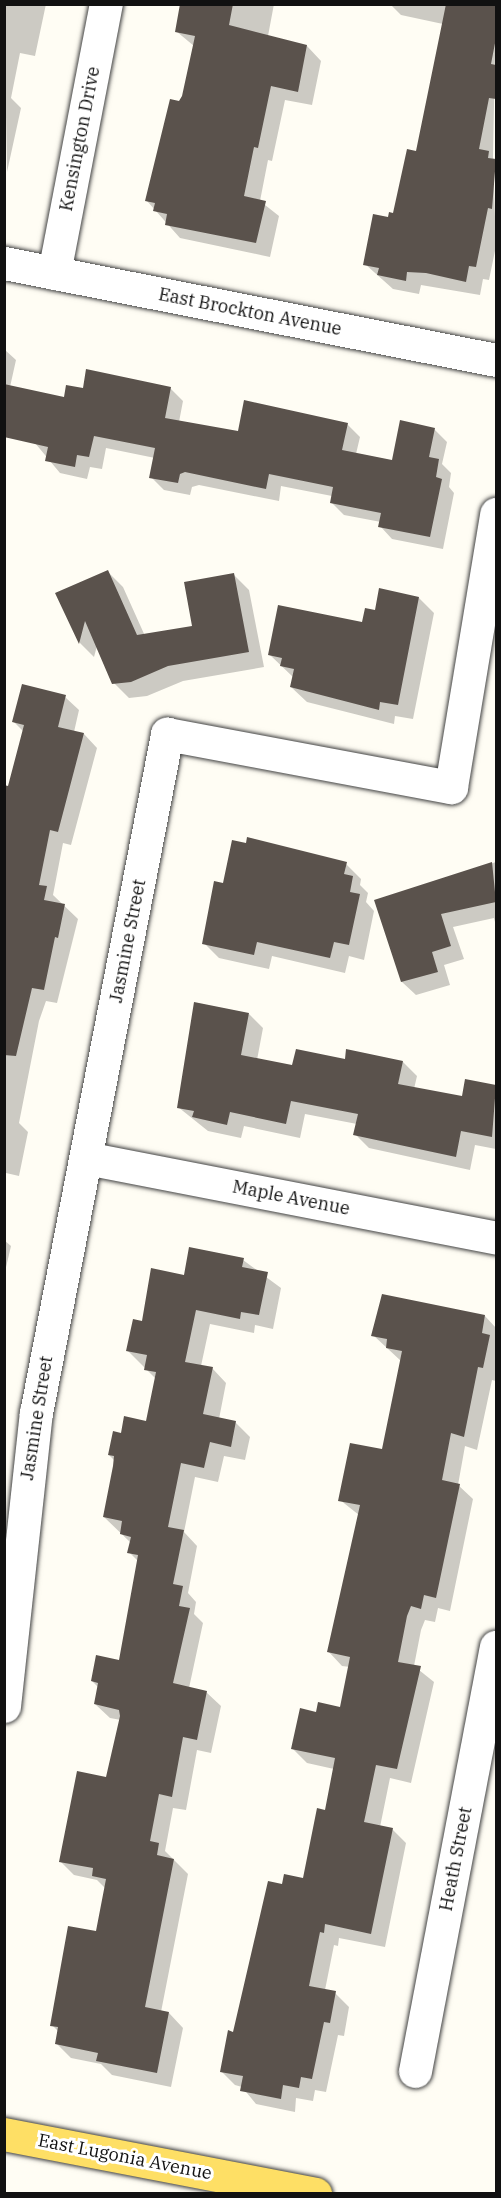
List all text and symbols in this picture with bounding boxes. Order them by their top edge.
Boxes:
street label: Kensington Drive [55,65,105,213]
street label: East Brockton Avenue [157,284,343,340]
street label: Jasmine Street [105,877,151,1005]
street label: Maple Avenue [231,1176,351,1220]
street label: Jasmine Street [17,1354,57,1482]
street label: Heath Street [435,1805,477,1913]
street label: East Lugonia Avenue [36,2130,214,2184]

